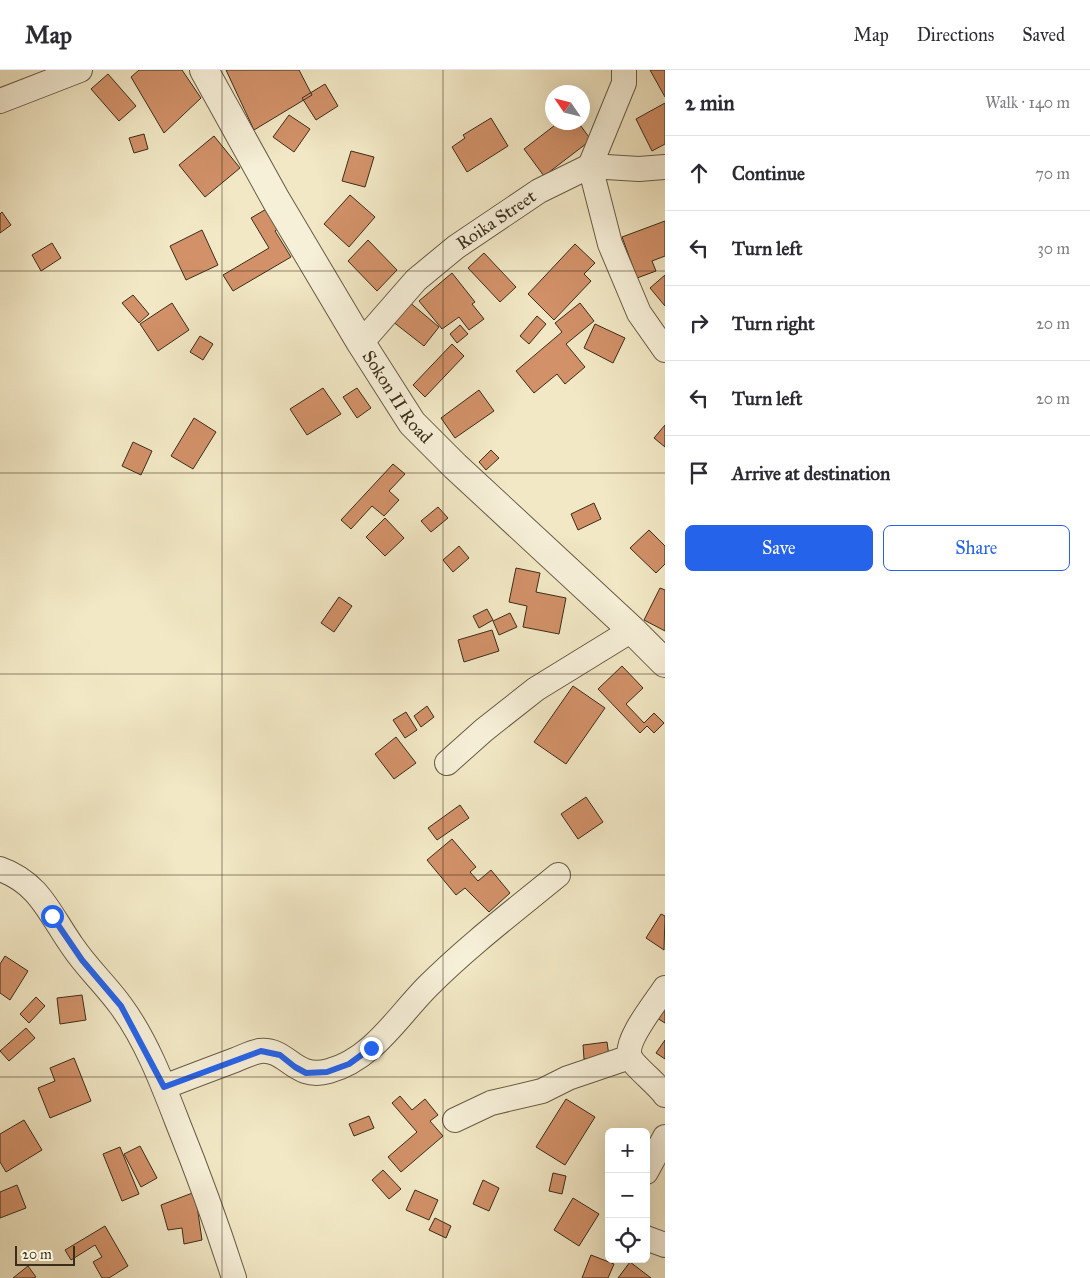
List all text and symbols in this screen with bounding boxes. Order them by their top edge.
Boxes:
text: Map [25,20,72,50]
text: Map [853,24,889,46]
text: Directions [917,24,994,46]
text: Saved [1022,24,1065,46]
north arrow [545,85,590,130]
text: 2 min [685,90,735,116]
text: Walk · 140 m [985,93,1070,112]
icon: ahead [685,159,713,187]
text: Continue [732,162,805,185]
text: 70 m [1035,164,1070,183]
street label: Roika Street [452,185,541,255]
icon: left [685,234,713,262]
text: Turn left [732,237,802,260]
text: 30 m [1037,239,1070,258]
icon: right [685,309,713,337]
text: Turn right [732,312,815,335]
text: 20 m [1036,314,1070,333]
street label: Sokon II Road [358,346,437,448]
icon: left [685,384,713,412]
text: Turn left [732,387,802,410]
text: 20 m [1036,389,1070,408]
icon: arrive [685,459,713,487]
text: Arrive at destination [732,462,890,485]
button: Save [685,525,873,571]
button: Share [883,525,1070,571]
route start [41,905,64,928]
route end [360,1037,383,1060]
map controls [605,1128,650,1263]
button: + [605,1128,650,1173]
button: − [605,1173,650,1218]
button: locate [605,1218,650,1263]
scale bar [15,1243,75,1266]
text: 20 m [22,1246,52,1263]

